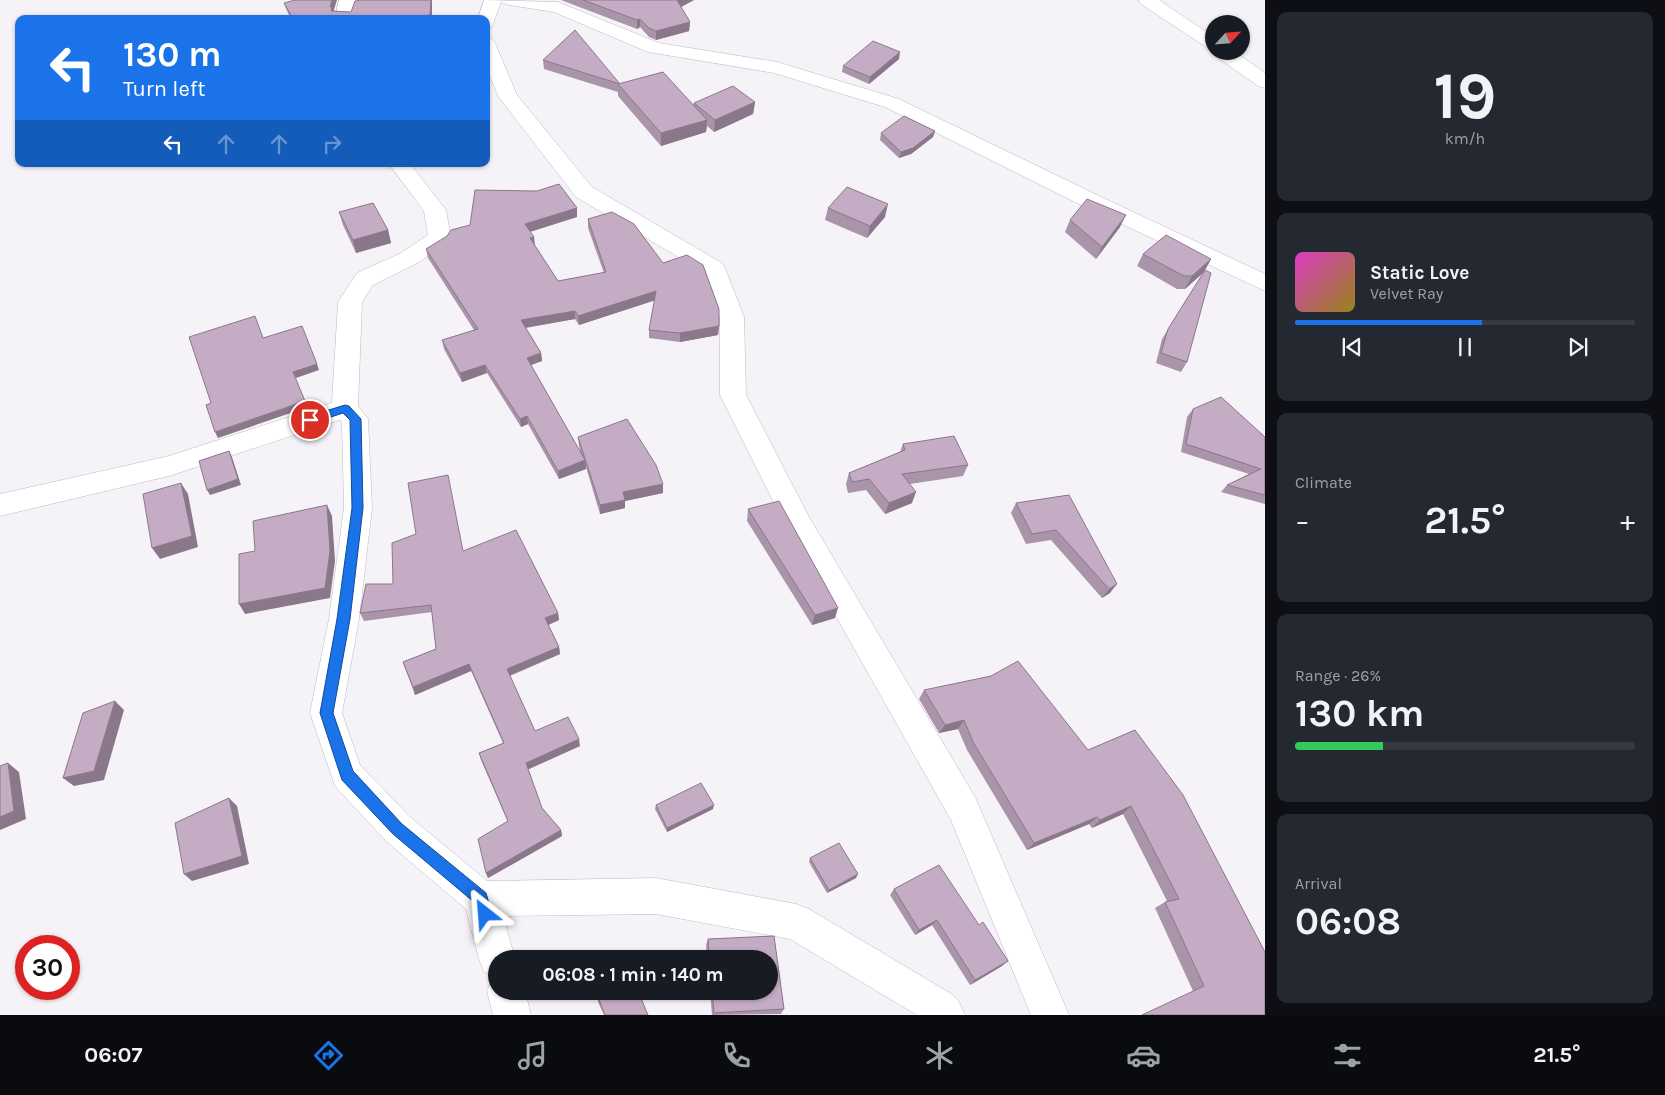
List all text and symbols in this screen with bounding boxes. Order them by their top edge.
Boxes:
north arrow [1205,15,1250,60]
map controls [1205,15,1250,60]
text: 130 m [123,34,221,75]
icon: left [40,35,105,100]
text: 19 [1434,58,1496,134]
text: Turn left [123,76,206,102]
text: km/h [1445,129,1485,148]
icon: left [159,130,187,158]
icon: ahead [212,130,240,158]
icon: ahead [265,130,293,158]
icon: right [318,130,346,158]
text: Static Love [1370,262,1469,284]
text: Velvet Ray [1370,284,1443,303]
icon: previous [1338,333,1366,361]
icon: pause [1451,333,1479,361]
icon: next [1564,333,1592,361]
pin [289,399,331,441]
icon: arrive [296,406,324,434]
text: Climate [1295,473,1352,492]
text: 21.5° [1424,498,1506,543]
text: − [1295,504,1310,537]
text: + [1620,504,1635,537]
text: Range · 26% [1295,666,1381,685]
text: 130 km [1295,691,1424,736]
text: Arrival [1295,874,1342,893]
position arrow [458,887,510,939]
text: 06:08 [1295,899,1401,944]
speed limit sign: 30 [15,935,80,1000]
text: 06:08 · 1 min · 140 m [543,964,724,986]
icon: directions [311,1038,346,1073]
icon: music [515,1038,550,1073]
icon: phone [719,1038,754,1073]
icon: climate [922,1038,957,1073]
icon: car [1126,1038,1161,1073]
icon: filters [1330,1038,1365,1073]
text: 06:07 [84,1042,142,1068]
text: 21.5° [1533,1042,1581,1068]

